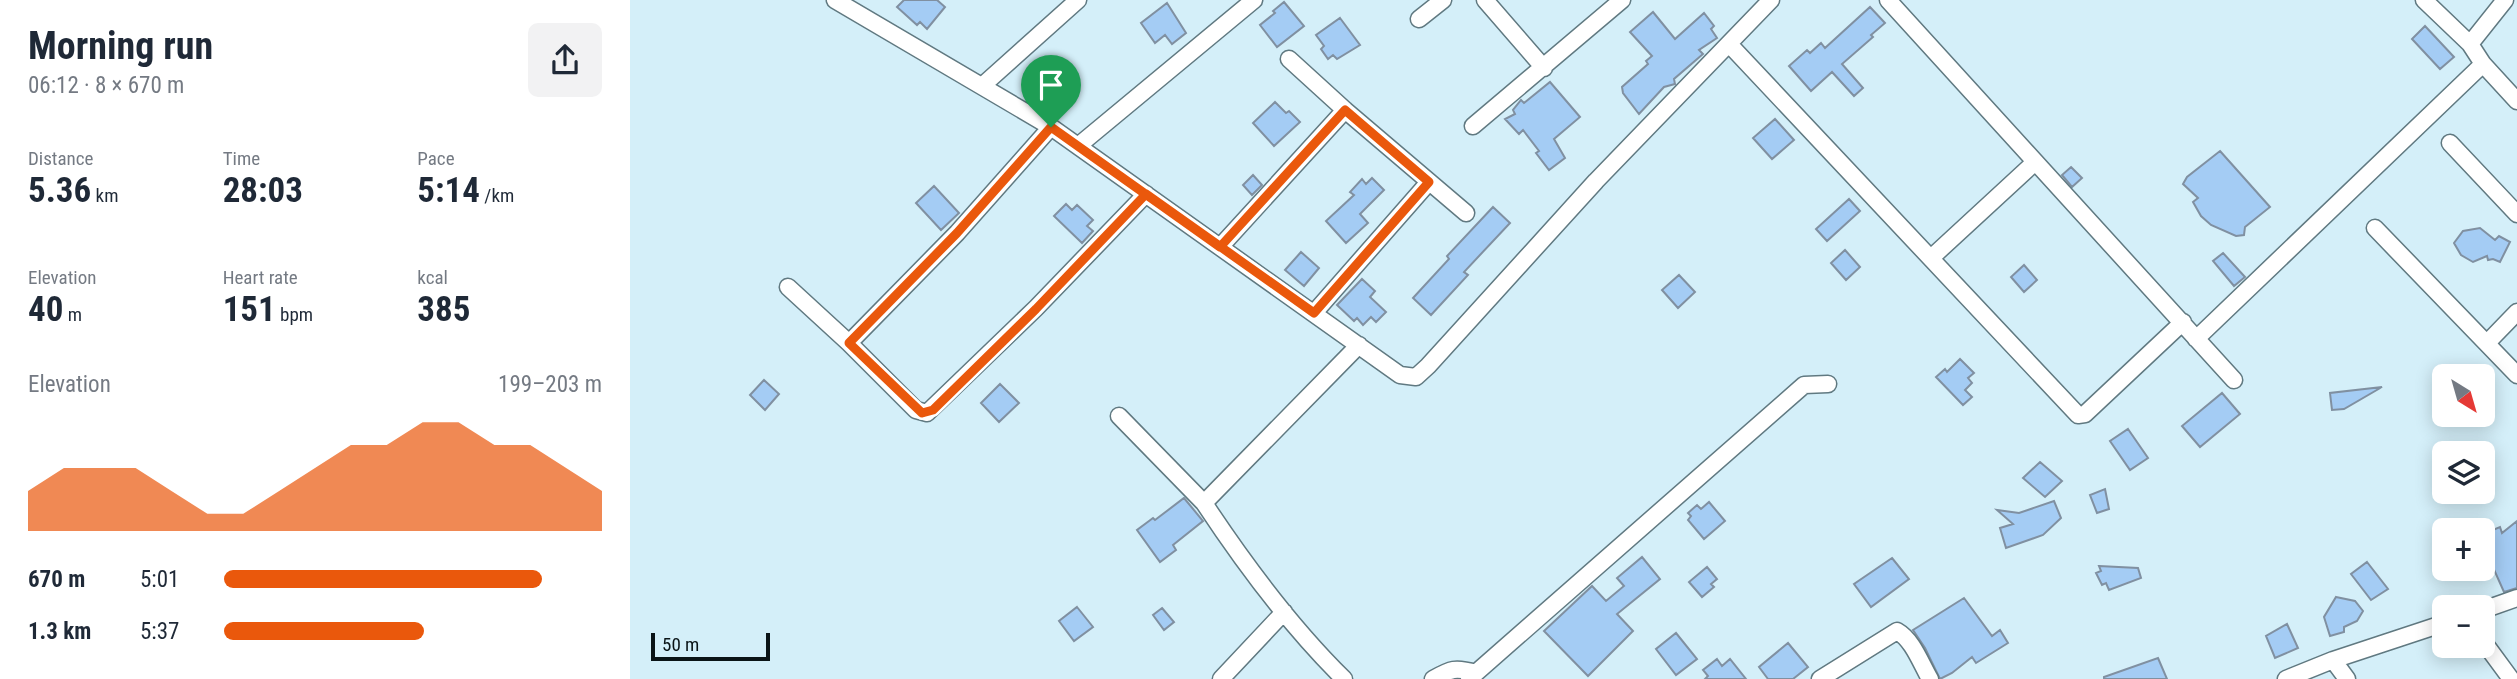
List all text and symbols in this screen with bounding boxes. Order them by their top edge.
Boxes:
button: share [528,23,602,97]
text: Morning run [28,24,213,68]
pin [1021,55,1081,127]
icon: arrive [1032,66,1070,104]
text: 06:12 · 8 × 670 m [28,72,184,99]
text: Distance [28,147,93,170]
text: Time [223,147,260,170]
text: Pace [417,147,455,170]
text: 5.36 [28,170,91,211]
text: 28:03 [223,170,303,211]
text: 5:14 [417,170,480,211]
text: km [91,184,118,207]
text: /km [480,184,514,207]
text: Elevation [28,266,96,289]
text: Heart rate [223,266,298,289]
text: kcal [417,266,448,289]
text: 40 [28,289,63,330]
text: 151 [223,289,276,330]
text: 385 [417,289,470,330]
text: m [63,303,82,326]
text: bpm [276,303,313,326]
north arrow [2432,364,2496,427]
map controls [2432,364,2495,658]
text: Elevation [28,371,111,398]
text: 199–203 m [498,371,602,398]
button: layers [2432,441,2495,504]
button: + [2432,518,2495,581]
text: 670 m [28,566,85,593]
text: 5:01 [140,566,179,593]
button: − [2432,595,2495,658]
text: 1.3 km [28,618,91,645]
text: 5:37 [140,618,179,645]
scale bar [651,630,770,662]
text: 50 m [662,633,699,656]

